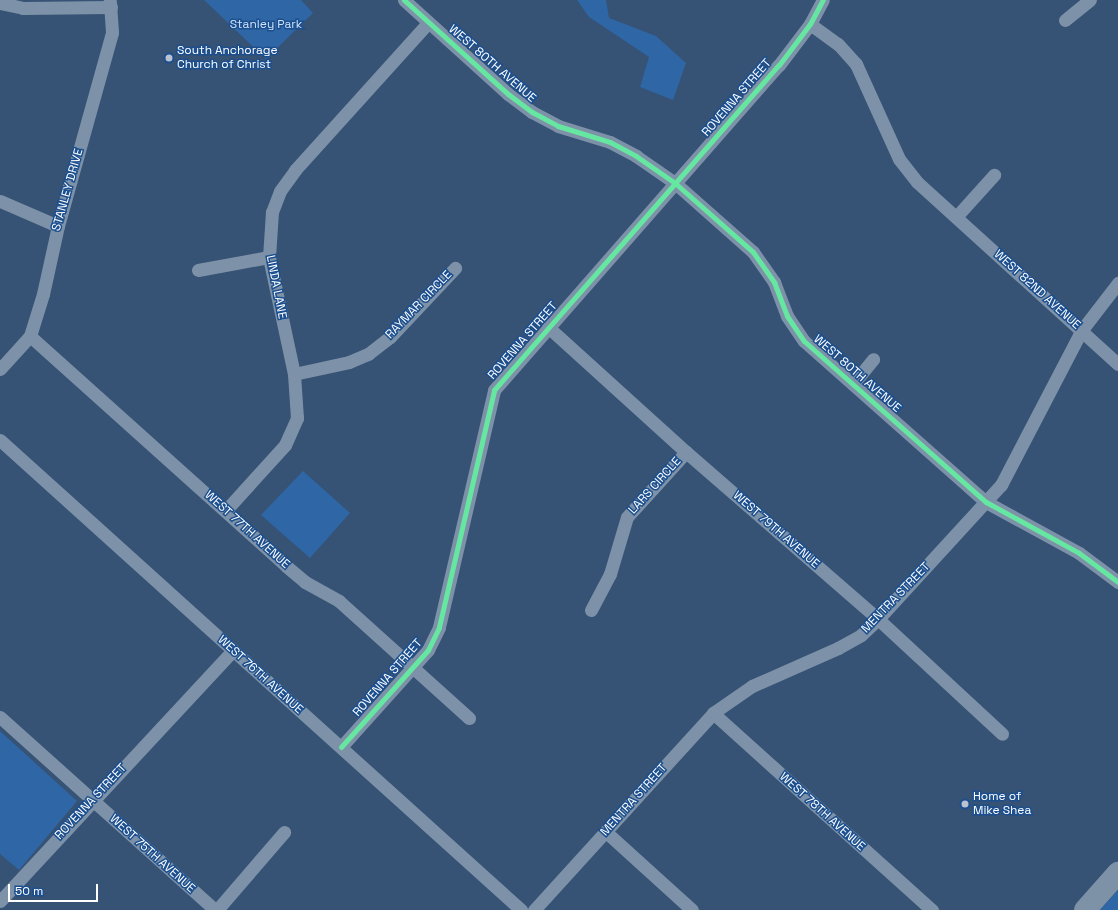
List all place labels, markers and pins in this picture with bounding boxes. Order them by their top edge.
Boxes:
place label: South Anchorage Church of Christ [177,44,278,72]
marker: South Anchorage Church of Christ [164,53,174,63]
place label: Home of Mike Shea [973,790,1031,818]
marker: Home of Mike Shea [960,799,970,809]

